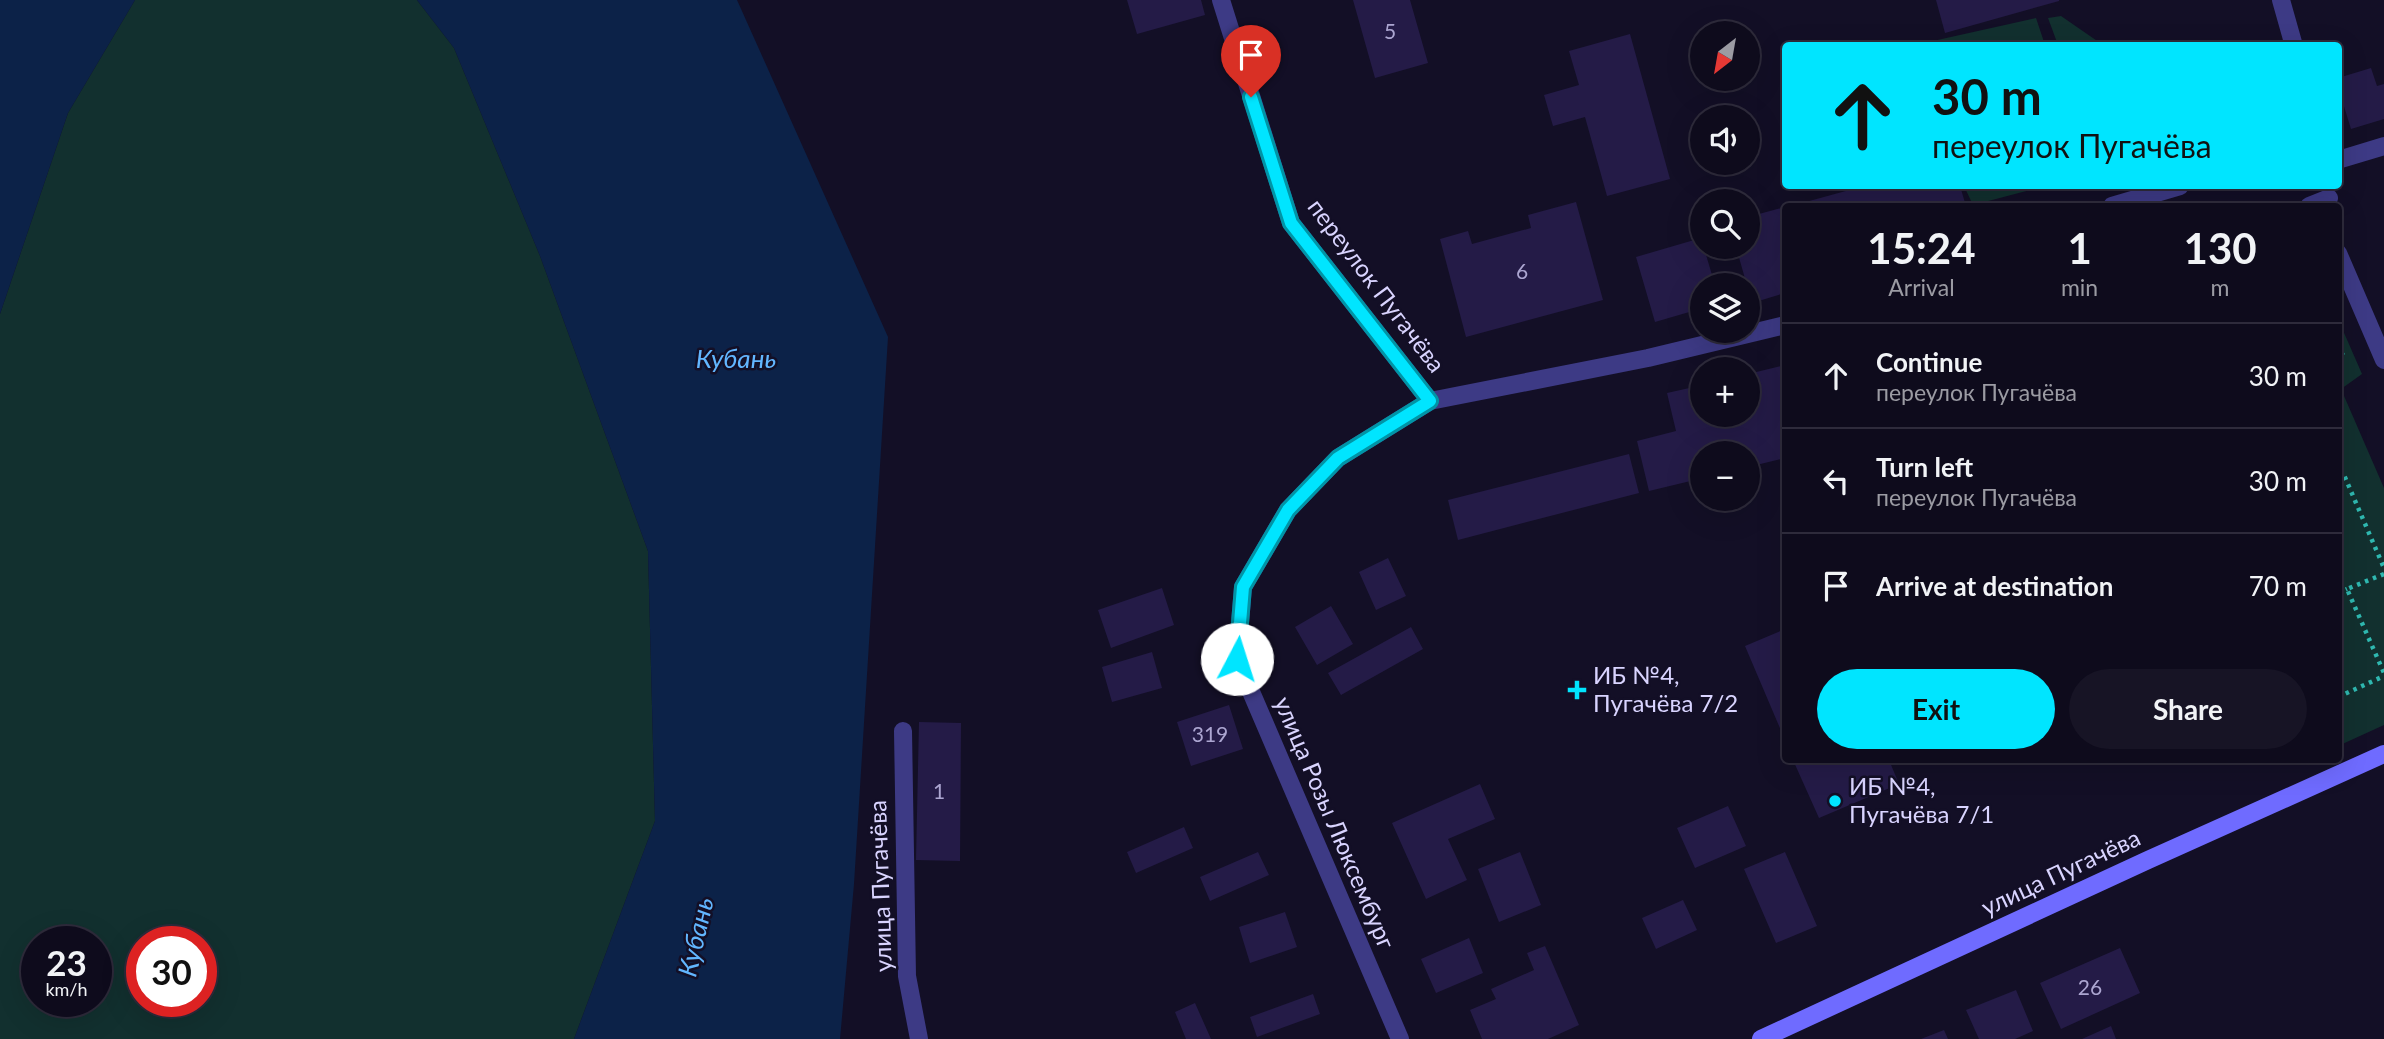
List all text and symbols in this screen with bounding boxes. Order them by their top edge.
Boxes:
house number: 5 [1384,18,1396,43]
north arrow [1690,21,1760,91]
map controls [1690,21,1760,511]
pin [1221,25,1281,97]
icon: arrive [1232,36,1270,74]
text: 30 m [1932,67,2042,125]
icon: ahead [1817,70,1908,161]
button: sound [1690,105,1760,175]
text: переулок Пугачёва [1932,126,2212,165]
button: search [1690,189,1760,259]
street label: переулок Пугачёва [1302,193,1452,378]
text: 15:24 [1867,223,1976,273]
text: 1 [2067,223,2092,273]
text: 130 [2184,223,2257,273]
house number: 6 [1516,258,1528,283]
button: layers [1690,273,1760,343]
text: Arrival [1888,273,1955,301]
text: min [2061,273,2098,301]
text: m [2211,273,2230,301]
water label: Кубань [696,342,776,374]
text: Continue [1876,346,1982,378]
button: + [1690,357,1760,427]
icon: ahead [1817,357,1855,395]
text: 30 m [2249,360,2307,392]
text: переулок Пугачёва [1876,378,2077,406]
button: − [1690,441,1760,511]
text: Turn left [1876,451,1973,483]
icon: left [1817,462,1855,500]
text: 30 m [2249,465,2307,497]
text: переулок Пугачёва [1876,483,2077,511]
icon: arrive [1817,567,1855,605]
text: Arrive at destination [1876,570,2113,602]
text: 70 m [2249,570,2307,602]
position arrow [1200,622,1274,696]
place label: ИБ №4, Пугачёва 7/2 [1593,660,1738,717]
button: Exit [1817,669,2055,749]
button: Share [2069,669,2307,749]
marker: ИБ №4, Пугачёва 7/2 [1567,680,1587,700]
street label: улица Розы Люксембург [1269,692,1402,953]
house number: 319 [1192,721,1228,746]
place label: ИБ №4, Пугачёва 7/1 [1849,771,1994,828]
house number: 1 [933,778,945,803]
marker: ИБ №4, Пугачёва 7/1 [1827,793,1843,809]
street label: улица Пугачёва [862,800,897,973]
street label: улица Пугачёва [1976,822,2144,921]
water label: Кубань [670,894,720,980]
speed limit sign: 30 [126,926,217,1017]
text: 23 [46,941,87,983]
house number: 26 [2078,974,2102,999]
text: km/h [45,978,88,1000]

